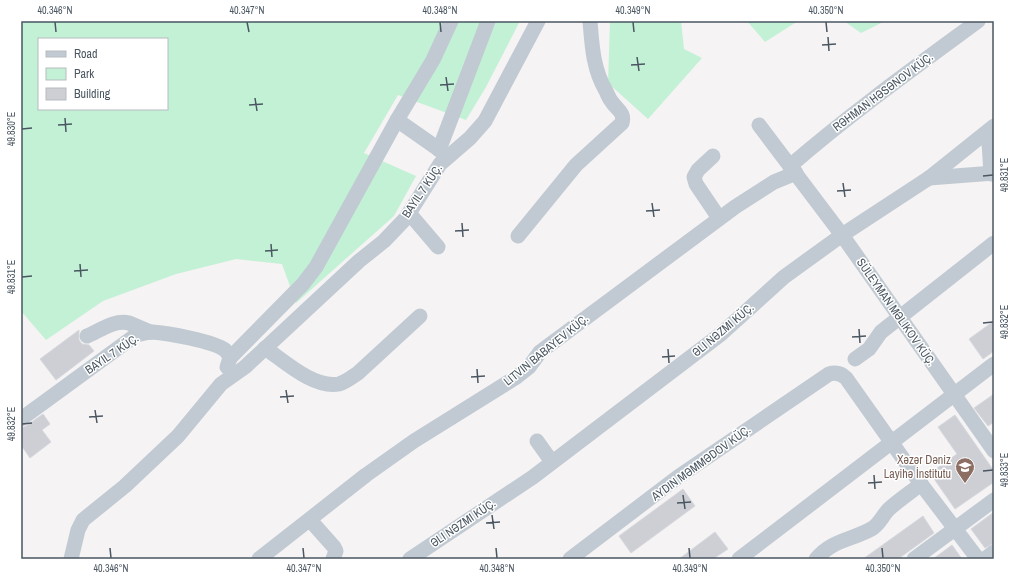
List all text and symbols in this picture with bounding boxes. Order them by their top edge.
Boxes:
text: 40.346°N [38,4,73,17]
text: 40.347°N [230,4,265,17]
text: 40.348°N [423,4,458,17]
text: 40.349°N [616,4,651,17]
text: 40.350°N [809,4,844,17]
legend [38,38,168,110]
text: Road [74,46,98,62]
street label: RƏHMAN HƏSƏNOV KÜÇ. [829,48,936,135]
text: Park [74,66,94,82]
text: Building [74,86,111,102]
text: 49.830°E [5,112,18,146]
text: 49.831°E [998,158,1011,192]
street label: BAYIL 7 KÜÇ. [397,161,446,221]
street label: SÜLEYMAN MƏLIKOV KÜÇ. [853,255,940,369]
text: 49.831°E [5,260,18,294]
street label: ƏLI NƏZMI KÜÇ. [688,299,757,360]
text: 49.832°E [998,305,1011,339]
street label: LITVIN BABAYEV KÜÇ. [500,310,592,389]
street label: BAYIL 7 KÜÇ. [82,329,142,378]
text: 49.832°E [5,407,18,441]
street label: AYDIN MƏMMƏDOV KÜÇ. [647,421,754,505]
place label: Xəzər Dəniz Layihə İnstitutu [884,452,951,482]
text: 49.833°E [998,453,1011,487]
school or university icon: Xəzər Dəniz Layihə İnstitutu [954,456,976,484]
street label: ƏLI NƏZMI KÜÇ. [427,494,499,551]
text: 40.346°N [94,562,129,575]
text: 40.347°N [287,562,322,575]
text: 40.348°N [480,562,515,575]
text: 40.349°N [673,562,708,575]
text: 40.350°N [866,562,901,575]

